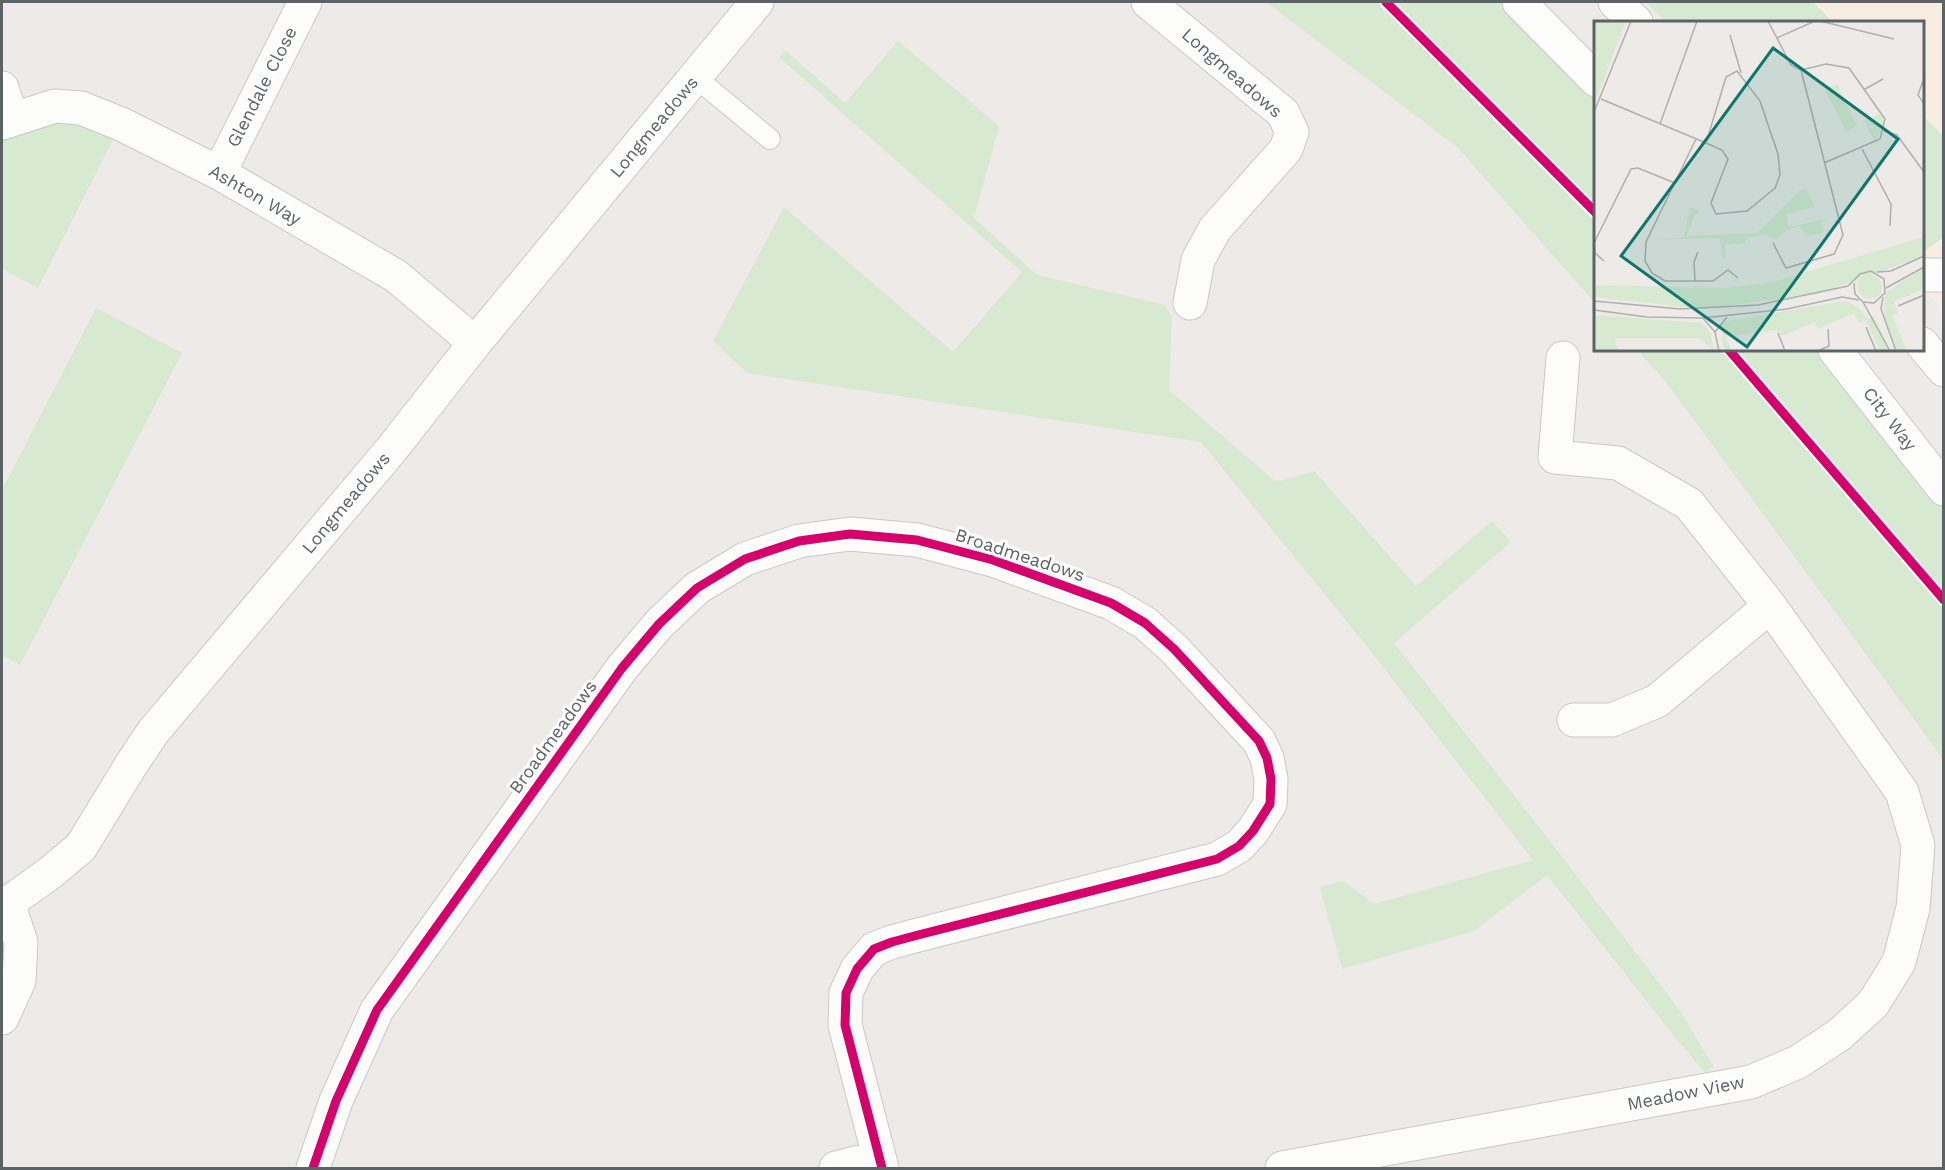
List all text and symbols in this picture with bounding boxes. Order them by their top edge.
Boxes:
inset map [1594,21,1924,351]
street label: Glendale Close [222,23,301,150]
street label: Longmeadows [1178,23,1287,122]
street label: Longmeadows [605,72,702,182]
street label: Ashton Way [205,160,306,230]
street label: City Way [1859,383,1922,455]
street label: Longmeadows [297,448,394,558]
street label: Broadmeadows [953,524,1088,585]
street label: Broadmeadows [504,676,601,797]
street label: Meadow View [1625,1071,1747,1114]

